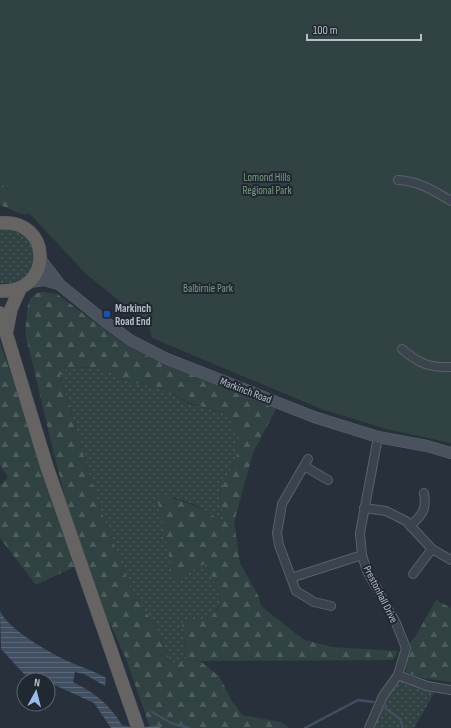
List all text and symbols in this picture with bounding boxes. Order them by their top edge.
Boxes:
scale bar [307,16,421,42]
text: 100 m [313,23,338,38]
park label: Lomond Hills Regional Park [242,171,292,197]
park label: Balbirnie Park [183,282,234,295]
place label: Markinch Road End [115,302,151,328]
marker: Markinch Road End [102,309,112,319]
street label: Markinch Road [218,375,274,406]
street label: Prestonhall Drive [361,563,401,625]
north arrow [16,672,56,712]
text: N [33,676,41,689]

